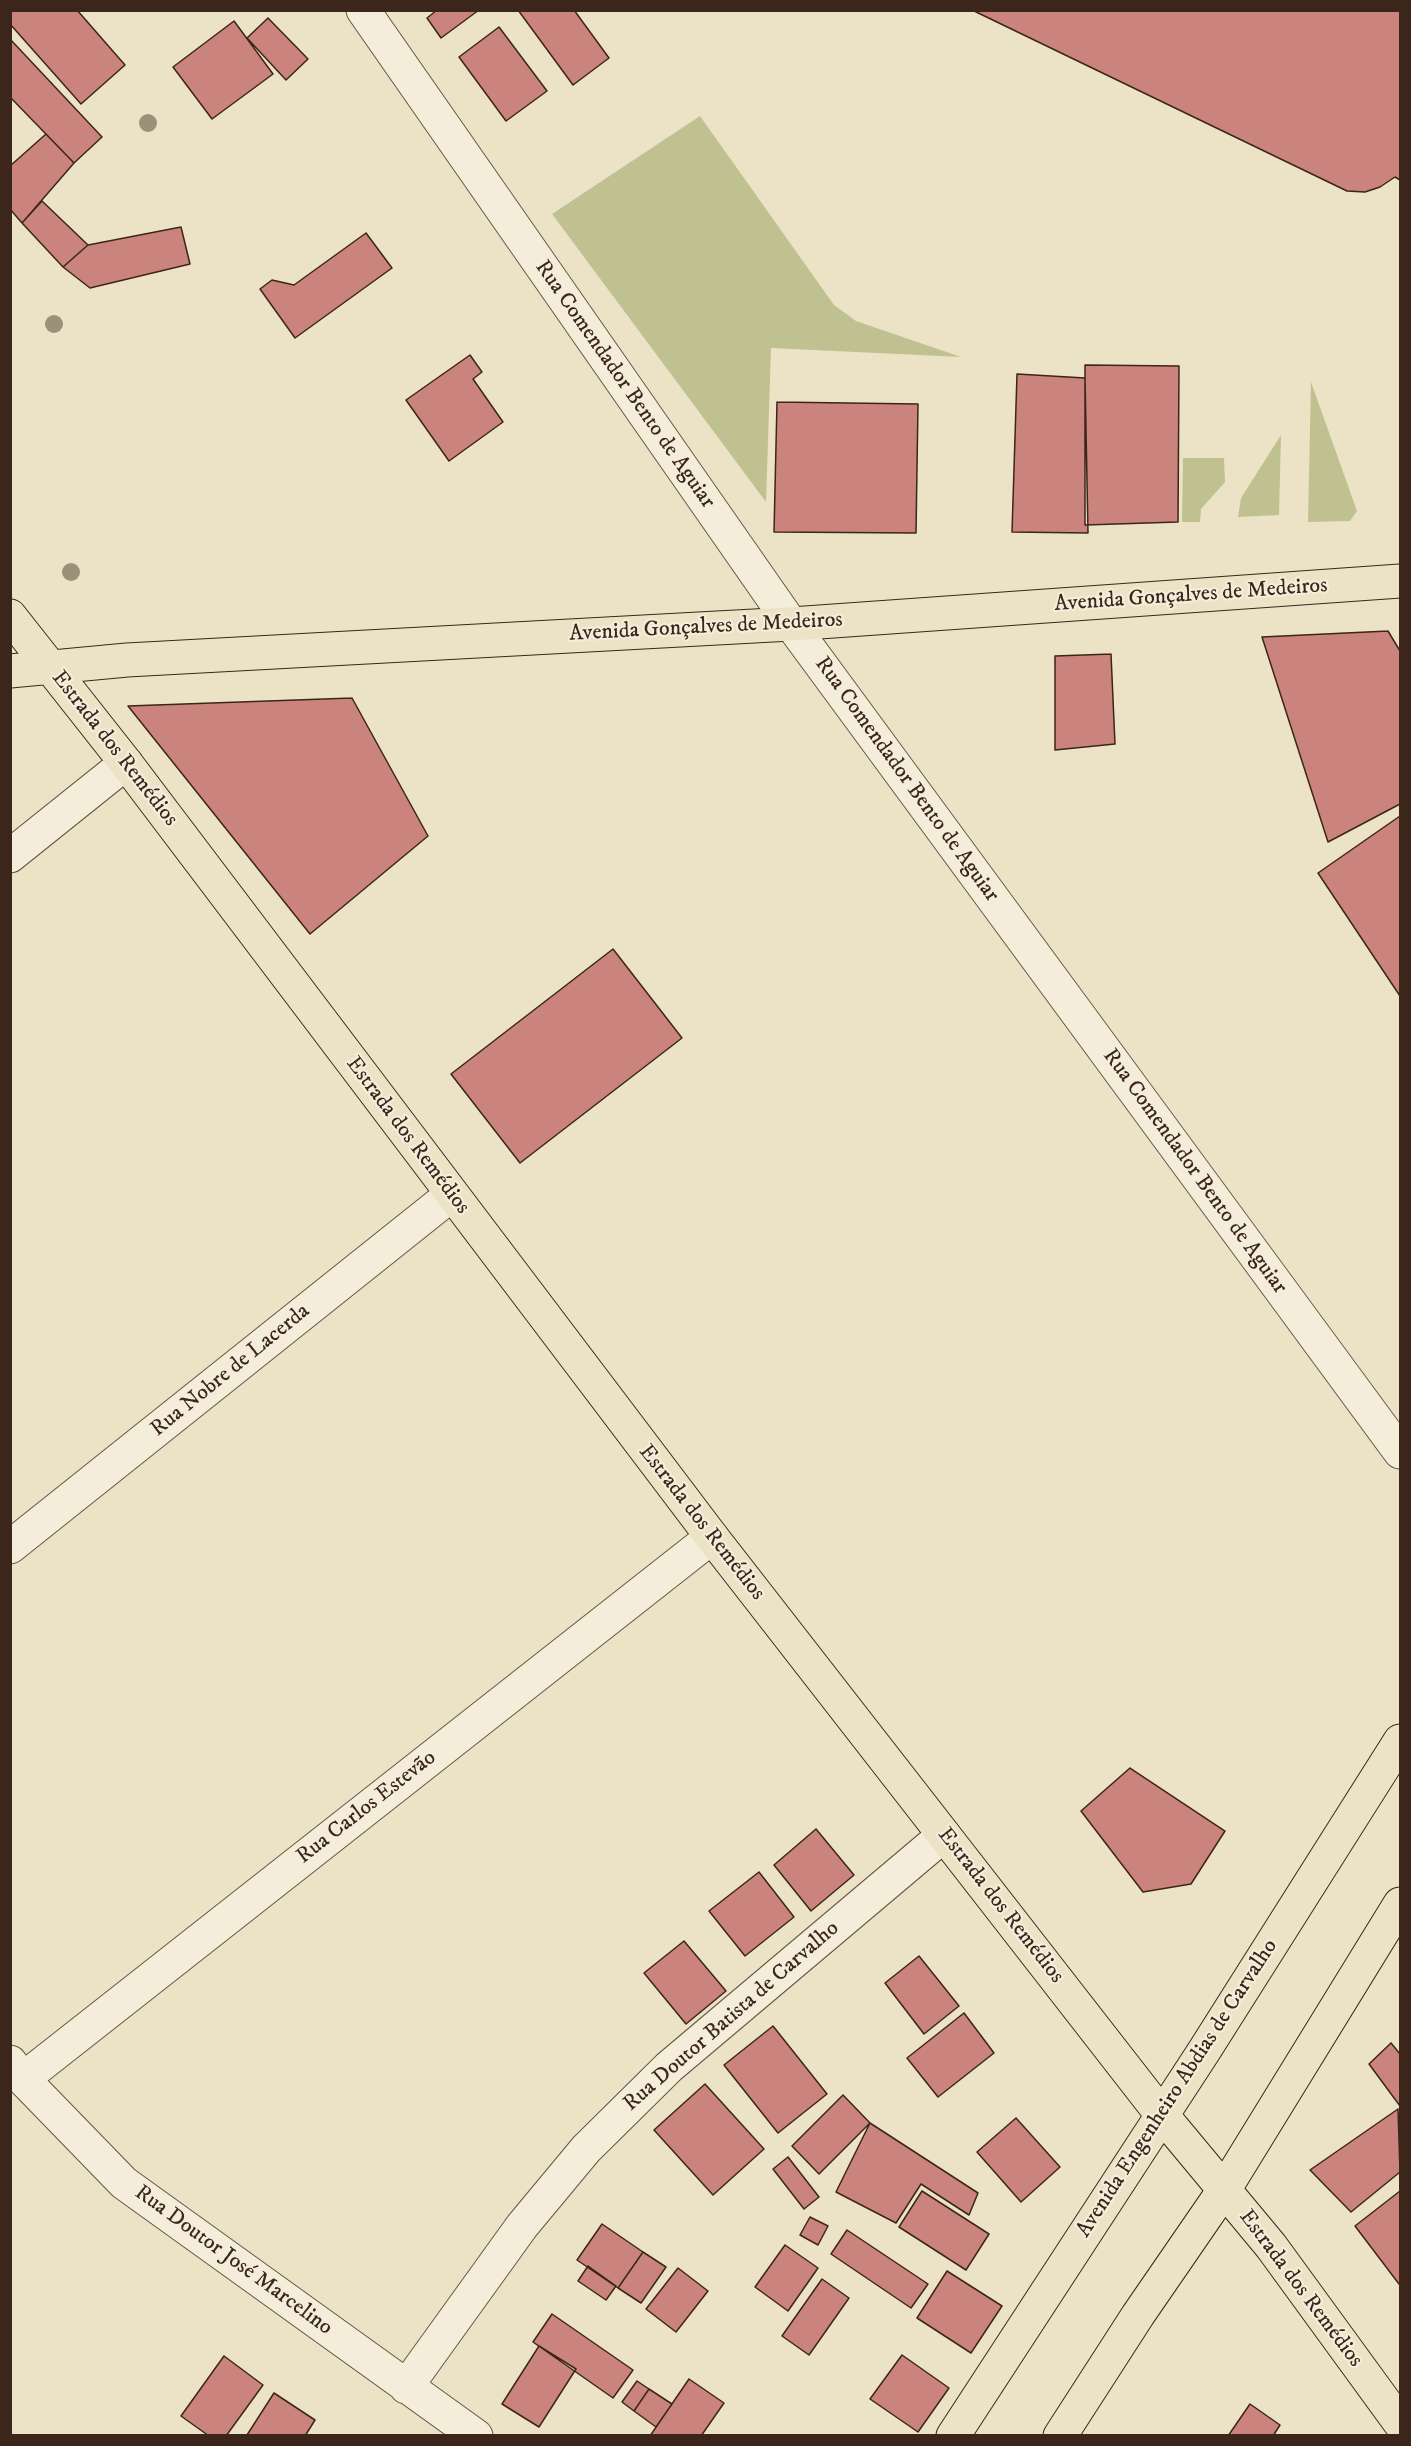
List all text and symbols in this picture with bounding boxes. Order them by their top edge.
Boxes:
street label: Rua Comendador Bento de Aguiar [528,256,720,514]
street label: Avenida Gonçalves de Medeiros [1054,573,1328,619]
street label: Avenida Gonçalves de Medeiros [569,608,843,648]
street label: Rua Comendador Bento de Aguiar [808,652,1004,908]
street label: Estrada dos Remédios [45,666,183,832]
street label: Rua Comendador Bento de Aguiar [1096,1044,1292,1300]
street label: Estrada dos Remédios [339,1052,475,1220]
street label: Rua Nobre de Lacerda [146,1299,316,1443]
street label: Estrada dos Remédios [632,1440,770,1606]
street label: Rua Carlos Estevão [292,1745,442,1871]
street label: Estrada dos Remédios [931,1823,1069,1989]
street label: Rua Doutor Batista de Carvalho [619,1916,845,2118]
street label: Avenida Engenheiro Abdias de Carvalho [1072,1935,1284,2243]
street label: Rua Doutor José Marcelino [129,2180,337,2342]
street label: Estrada dos Remédios [1232,2205,1368,2373]

